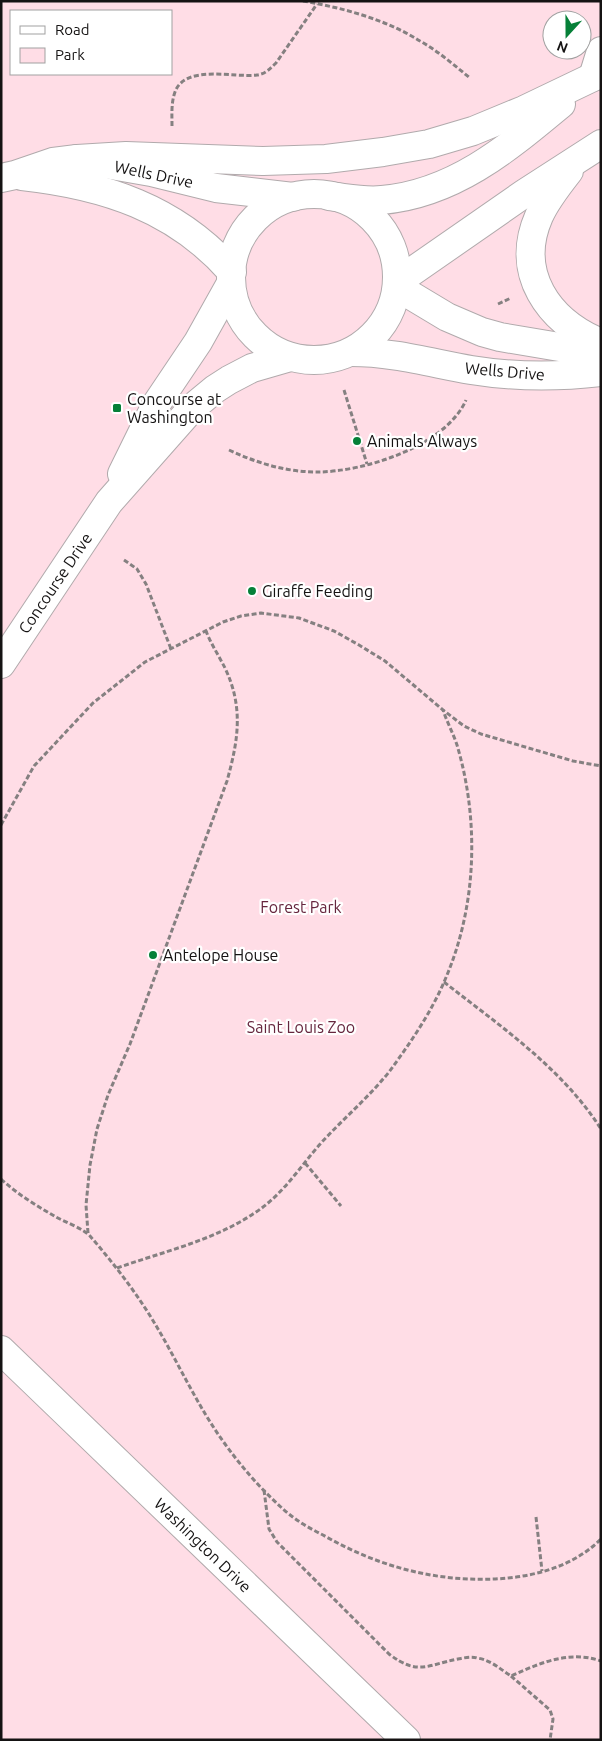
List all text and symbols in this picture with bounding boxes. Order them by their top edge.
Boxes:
legend [10,10,172,75]
north arrow [542,10,592,60]
text: Road [55,21,90,38]
text: N [555,38,570,56]
text: Park [55,46,85,63]
street label: Wells Drive [113,157,195,191]
street label: Wells Drive [464,359,546,383]
place label: Concourse at Washington [127,390,222,426]
marker: Concourse at Washington [111,402,123,414]
place label: Animals Always [367,432,477,450]
marker: Animals Always [351,435,363,447]
street label: Concourse Drive [15,529,95,637]
place label: Giraffe Feeding [262,582,373,600]
marker: Giraffe Feeding [246,585,258,597]
park label: Forest Park [260,898,342,916]
place label: Antelope House [163,946,278,964]
marker: Antelope House [147,949,159,961]
park label: Saint Louis Zoo [247,1018,355,1036]
street label: Washington Drive [151,1494,255,1596]

